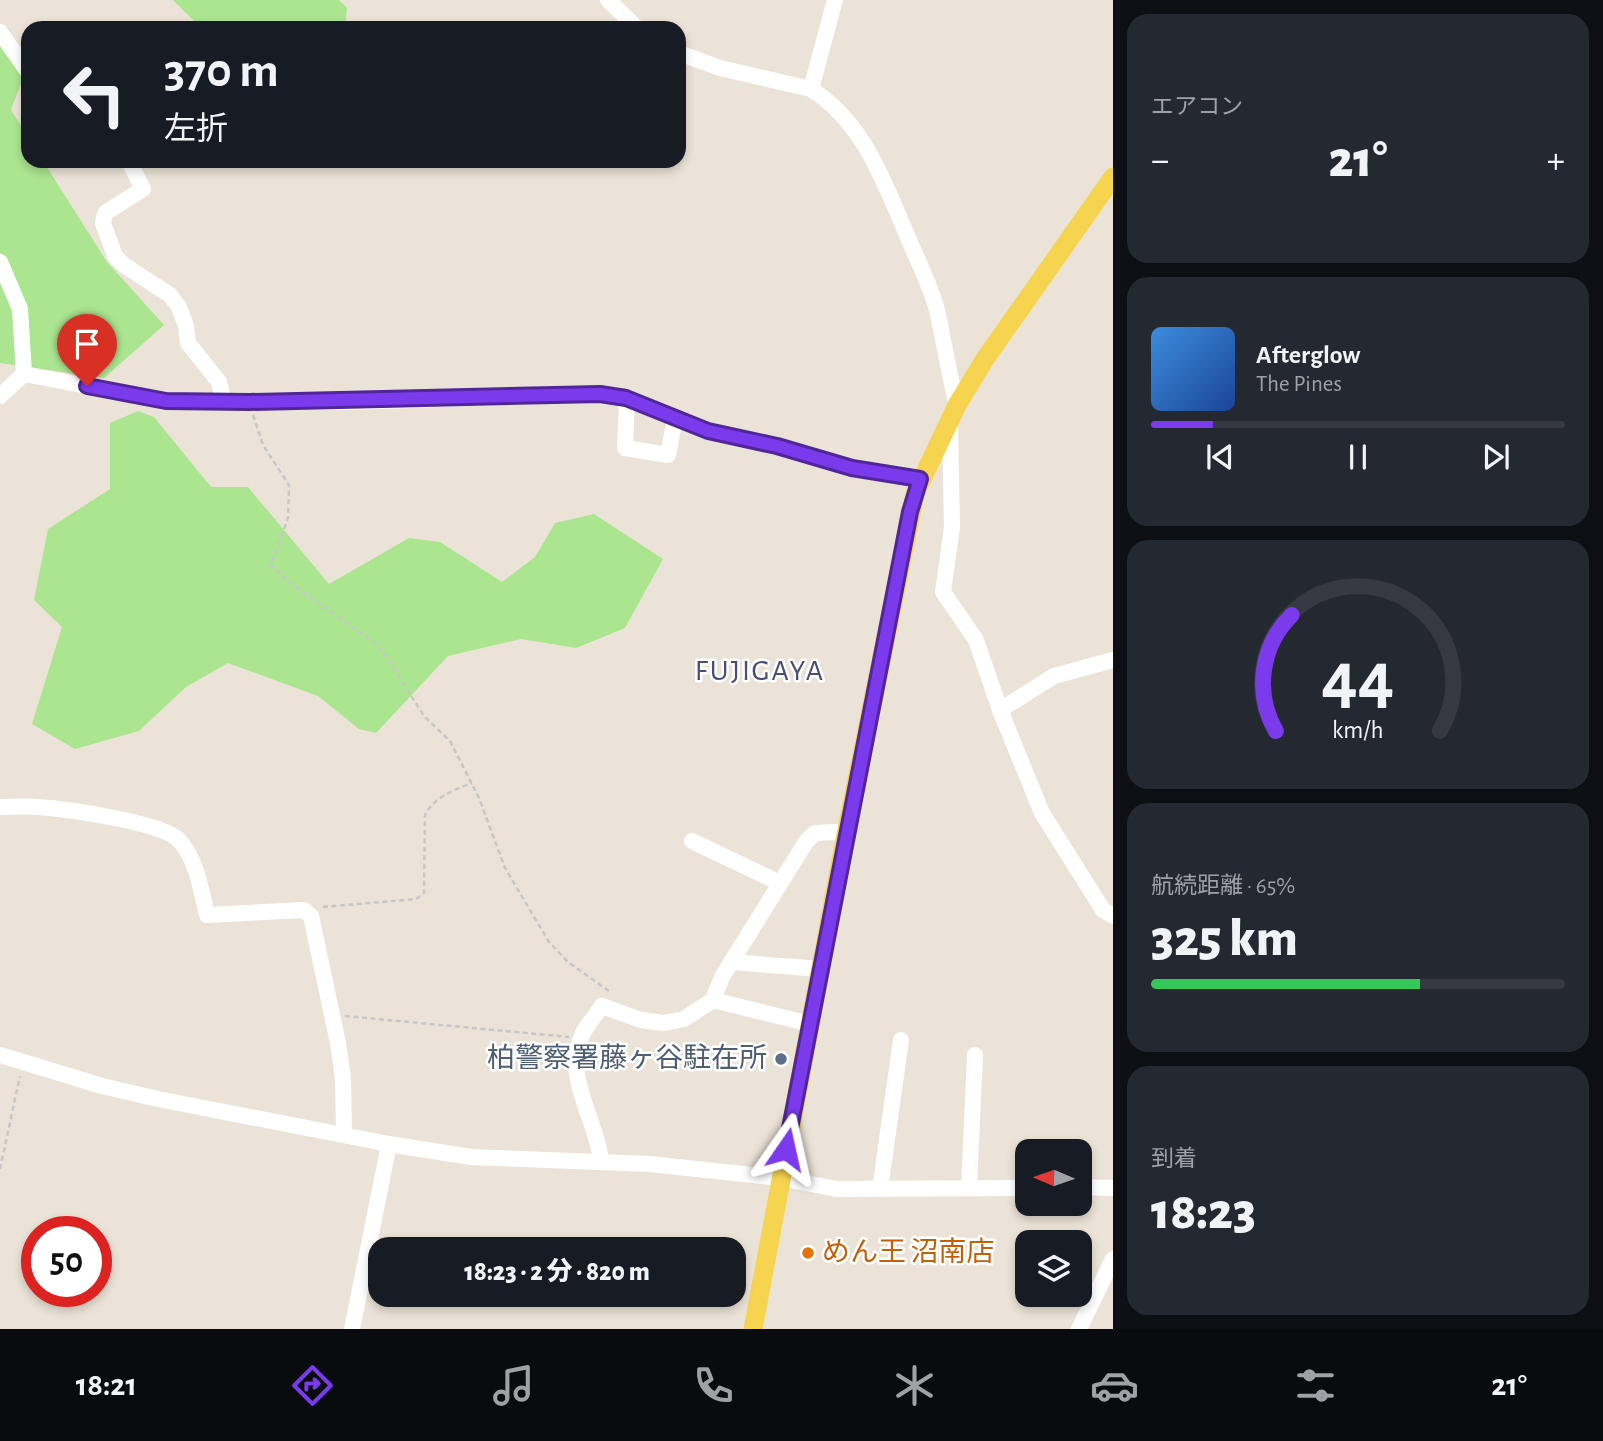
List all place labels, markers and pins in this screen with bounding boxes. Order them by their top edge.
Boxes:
pin [57,314,117,386]
place label: 柏警察署藤ヶ谷駐在所 [487,1043,767,1073]
marker: 柏警察署藤ヶ谷駐在所 [773,1051,789,1067]
place label: めん王 沼南店 [822,1237,995,1267]
marker: めん王 沼南店 [800,1245,816,1261]

